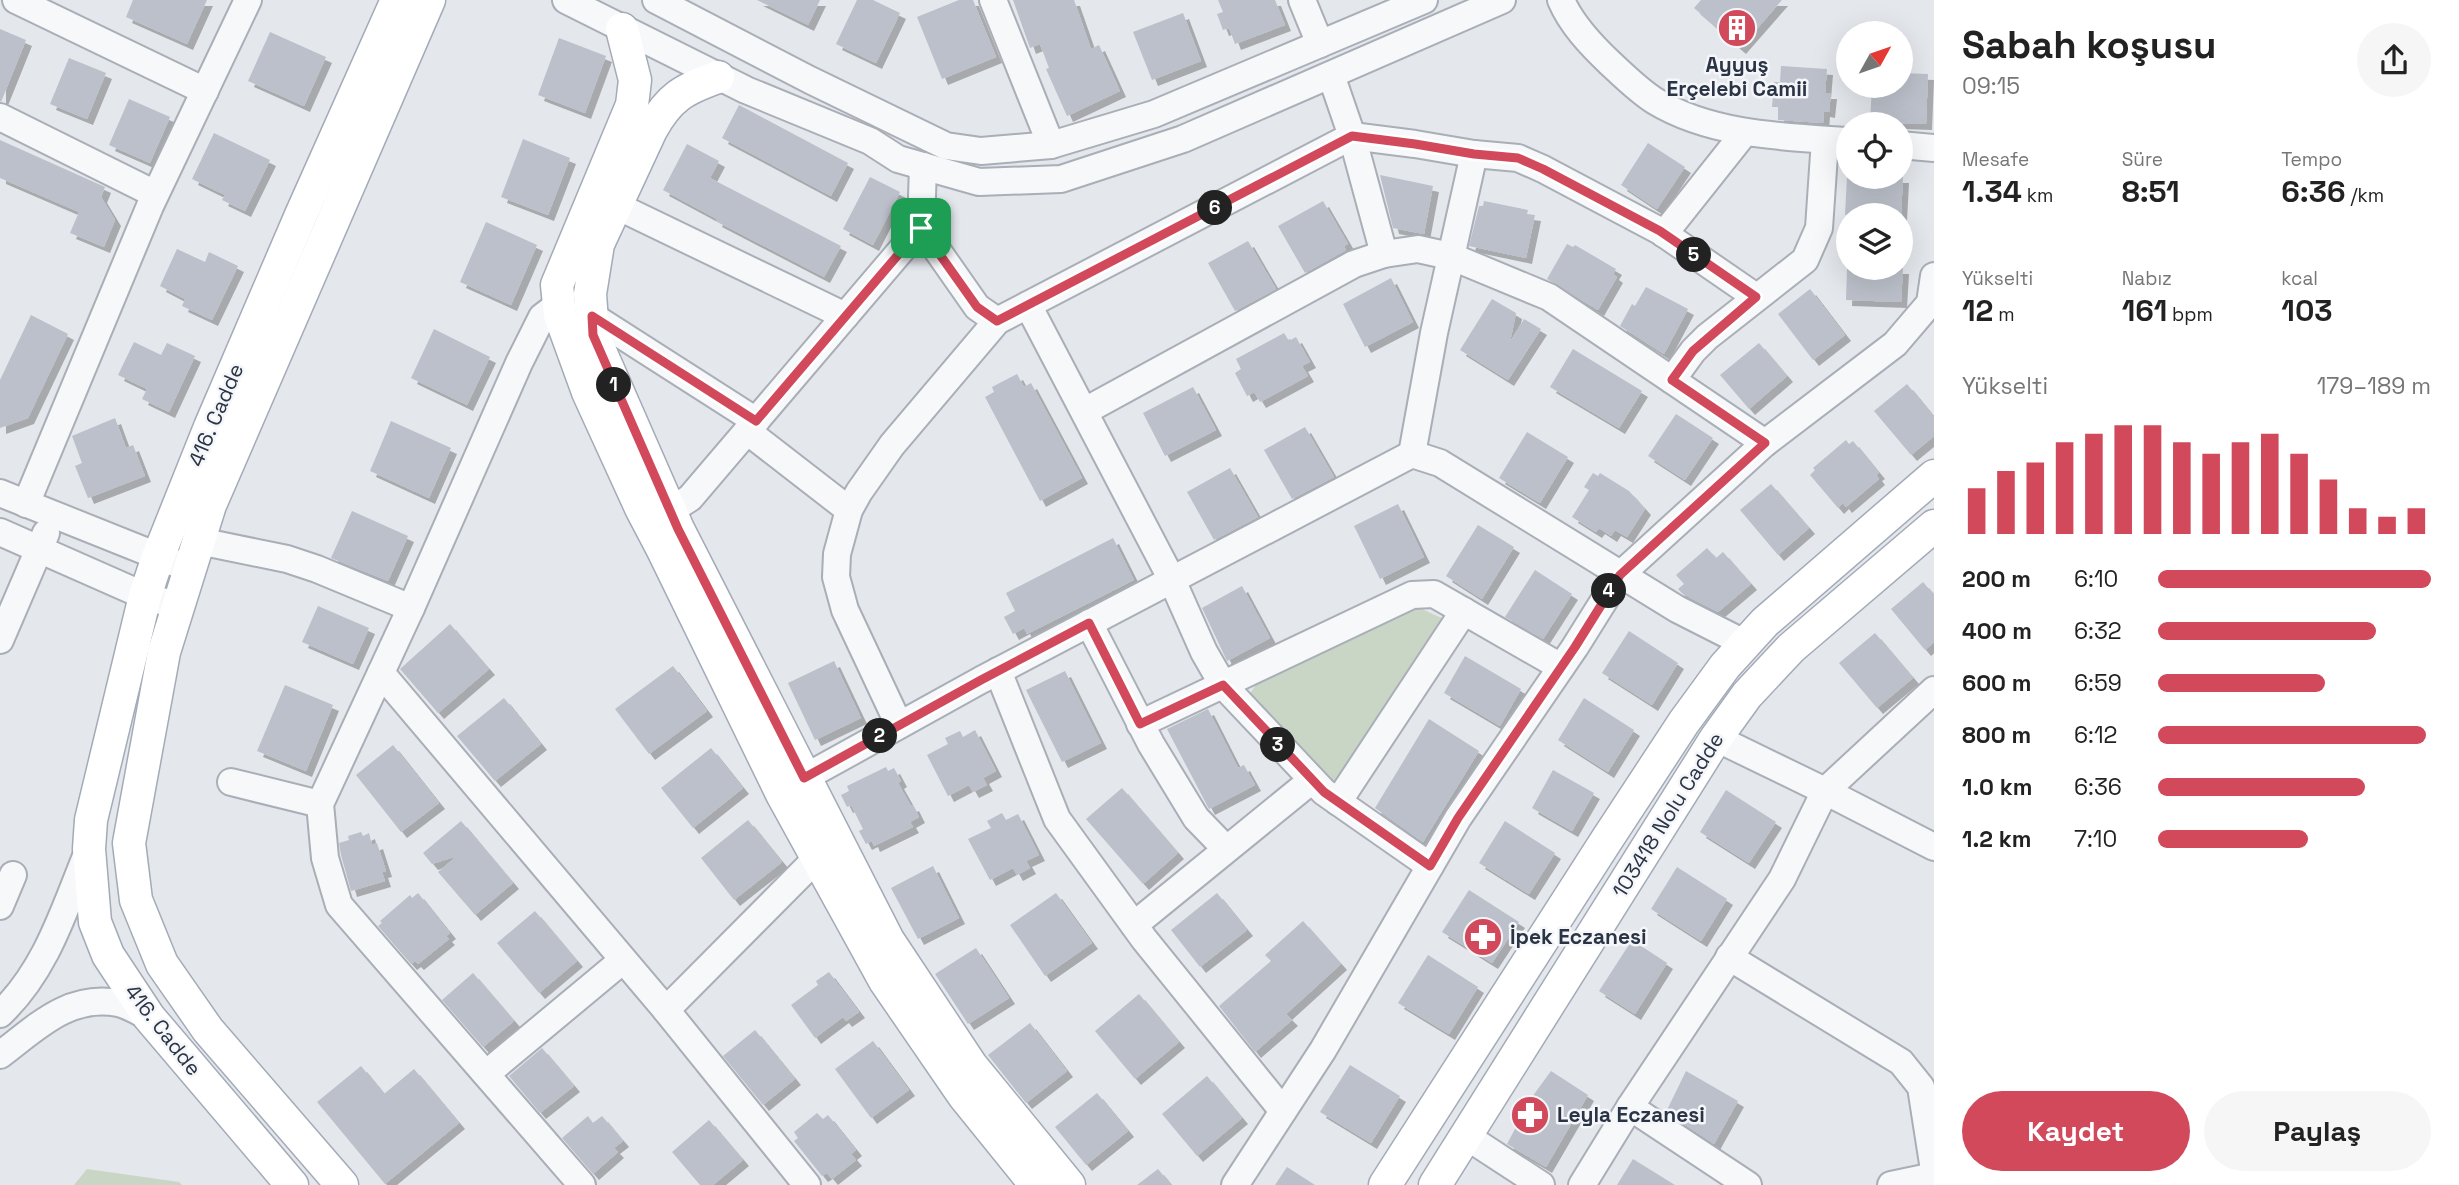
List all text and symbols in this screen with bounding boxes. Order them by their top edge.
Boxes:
building icon: Ayyuş Erçelebi Camii [1716,7,1758,49]
north arrow [1836,21,1913,98]
map controls [1836,21,1913,280]
text: Sabah koşusu [1962,21,2216,69]
button: share [2357,23,2431,97]
place label: Ayyuş Erçelebi Camii [1667,51,1807,102]
text: 09:15 [1962,71,2020,101]
button: locate [1836,112,1913,189]
text: Mesafe [1962,147,2029,172]
text: Süre [2122,147,2163,172]
text: Tempo [2281,147,2342,172]
text: 1.34 [1962,172,2022,211]
text: 8:51 [2122,172,2180,211]
text: 6:36 [2281,172,2346,211]
text: km [2022,183,2053,208]
text: /km [2346,183,2384,208]
pin: 6 [1198,190,1232,226]
text: 6 [1209,195,1220,220]
pin [891,198,951,258]
button: layers [1836,203,1913,280]
icon: arrive [902,209,940,247]
pin: 5 [1676,238,1712,272]
text: 5 [1688,242,1699,267]
text: Yükselti [1962,266,2033,291]
text: Nabız [2122,266,2172,291]
text: kcal [2281,266,2318,291]
text: 12 [1962,291,1993,330]
text: 161 [2122,291,2167,330]
text: 103 [2281,291,2333,330]
text: m [1993,302,2015,327]
text: bpm [2167,302,2213,327]
street label: 416. Cadde [182,359,249,470]
pin: 1 [596,368,632,402]
text: Yükselti [1962,371,2048,401]
text: 179–189 m [2317,371,2431,401]
text: 1 [609,372,618,397]
text: 200 m [1962,564,2031,594]
text: 6:10 [2074,564,2118,594]
pin: 4 [1592,574,1626,608]
text: 4 [1602,578,1615,603]
text: 400 m [1962,616,2032,646]
text: 6:32 [2074,616,2122,646]
text: 600 m [1962,668,2032,698]
text: 6:59 [2074,668,2122,698]
pin: 2 [862,718,898,754]
text: 800 m [1962,720,2031,750]
text: 6:12 [2074,720,2117,750]
text: 2 [874,723,885,748]
street label: 103418 Nolu Cadde [1606,727,1729,902]
pin: 3 [1260,728,1296,762]
text: 3 [1272,732,1283,757]
text: 1.0 km [1962,772,2032,802]
text: 6:36 [2074,772,2122,802]
text: 1.2 km [1962,824,2031,854]
text: 7:10 [2074,824,2117,854]
pharmacy icon: İpek Eczanesi [1462,916,1504,958]
place label: İpek Eczanesi [1510,923,1647,950]
street label: 416. Cadde [119,978,208,1081]
button: Kaydet [1962,1091,2190,1171]
button: Paylaş [2204,1091,2431,1171]
pharmacy icon: Leyla Eczanesi [1509,1094,1551,1136]
place label: Leyla Eczanesi [1557,1101,1705,1128]

